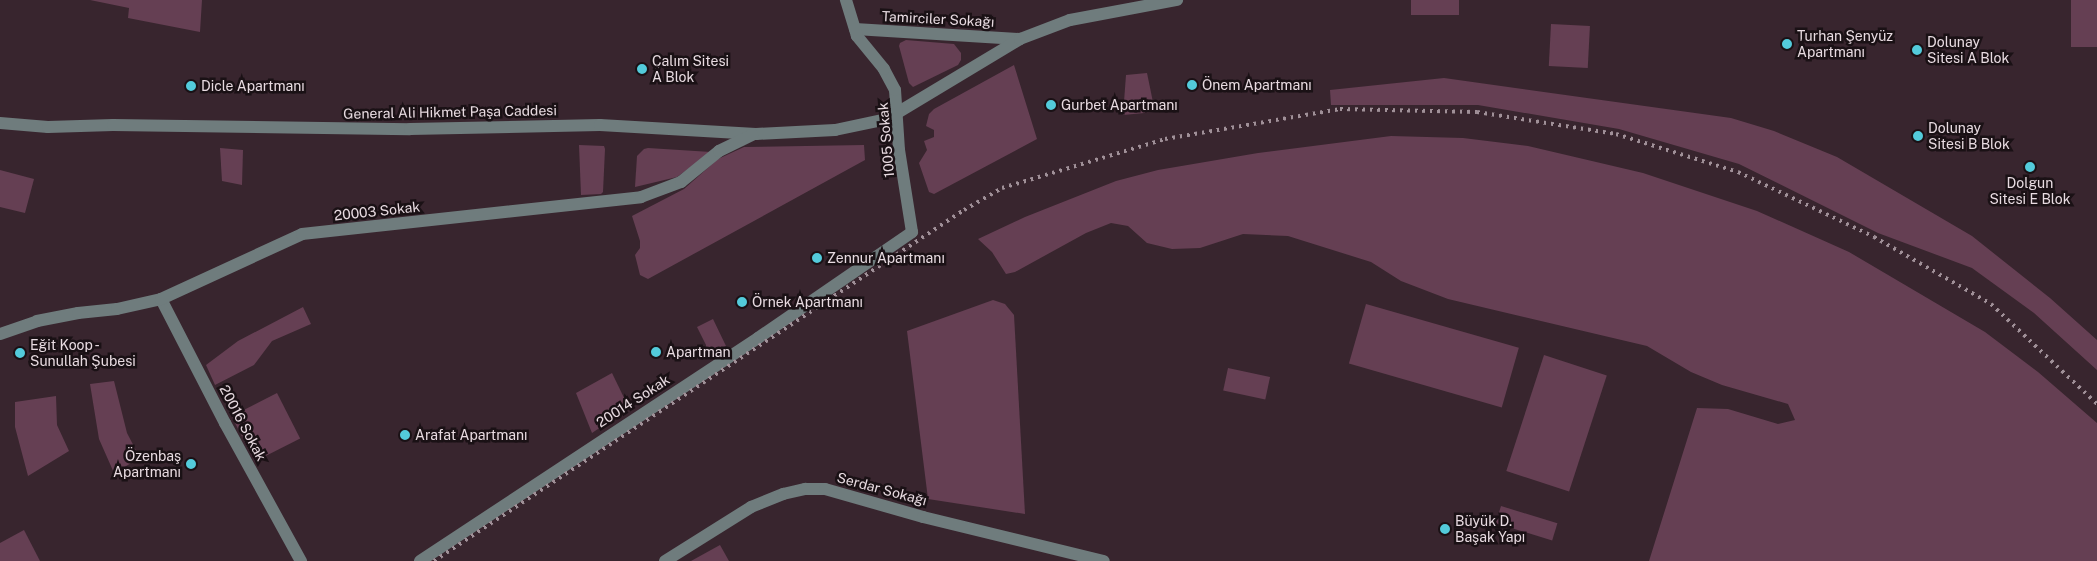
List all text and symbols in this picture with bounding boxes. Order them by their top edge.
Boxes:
street label: Tamirciler Sokağı [881,8,995,30]
place label: Turhan Şenyüz Apartmanı [1797,28,1893,60]
place label: Dolunay Sitesi A Blok [1927,34,2009,66]
marker: Turhan Şenyüz Apartmanı [1781,38,1793,50]
marker: Dolunay Sitesi A Blok [1911,44,1923,56]
place label: Çalım Sitesi A Blok [652,53,729,85]
marker: Çalım Sitesi A Blok [636,63,648,75]
place label: Önem Apartmanı [1202,77,1312,93]
place label: Dicle Apartmanı [201,78,305,94]
marker: Önem Apartmanı [1186,79,1198,91]
marker: Dicle Apartmanı [185,80,197,92]
place label: Gurbet Apartmanı [1061,97,1178,113]
marker: Gurbet Apartmanı [1045,99,1057,111]
street label: General Ali Hikmet Paşa Caddesi [343,102,557,122]
street label: 1005 Sokak [874,102,898,178]
place label: Dolunay Sitesi B Blok [1928,120,2010,152]
marker: Dolunay Sitesi B Blok [1912,130,1924,142]
marker: Dolgun Sitesi E Blok [2024,161,2036,173]
place label: Dolgun Sitesi E Blok [1989,175,2071,208]
street label: 20003 Sokak [333,198,421,224]
place label: Zennur Apartmanı [827,250,945,266]
marker: Zennur Apartmanı [811,252,823,264]
place label: Örnek Apartmanı [752,294,863,310]
marker: Örnek Apartmanı [736,296,748,308]
place label: Eğit Koop - Sunullah Şubesi [30,337,136,370]
place label: Apartman [666,344,731,360]
marker: Apartman [650,346,662,358]
marker: Eğit Koop - Sunullah Şubesi [14,347,26,359]
street label: 20014 Sokak [593,371,673,431]
street label: 20016 Sokak [216,382,270,464]
place label: Arafat Apartmanı [415,427,527,443]
marker: Arafat Apartmanı [399,429,411,441]
place label: Özenbaş Apartmanı [113,448,181,481]
marker: Özenbaş Apartmanı [185,458,197,470]
street label: Serdar Sokağı [835,469,929,509]
place label: Büyük D. Başak Yapı [1455,513,1525,546]
marker: Büyük D. Başak Yapı [1439,523,1451,535]

